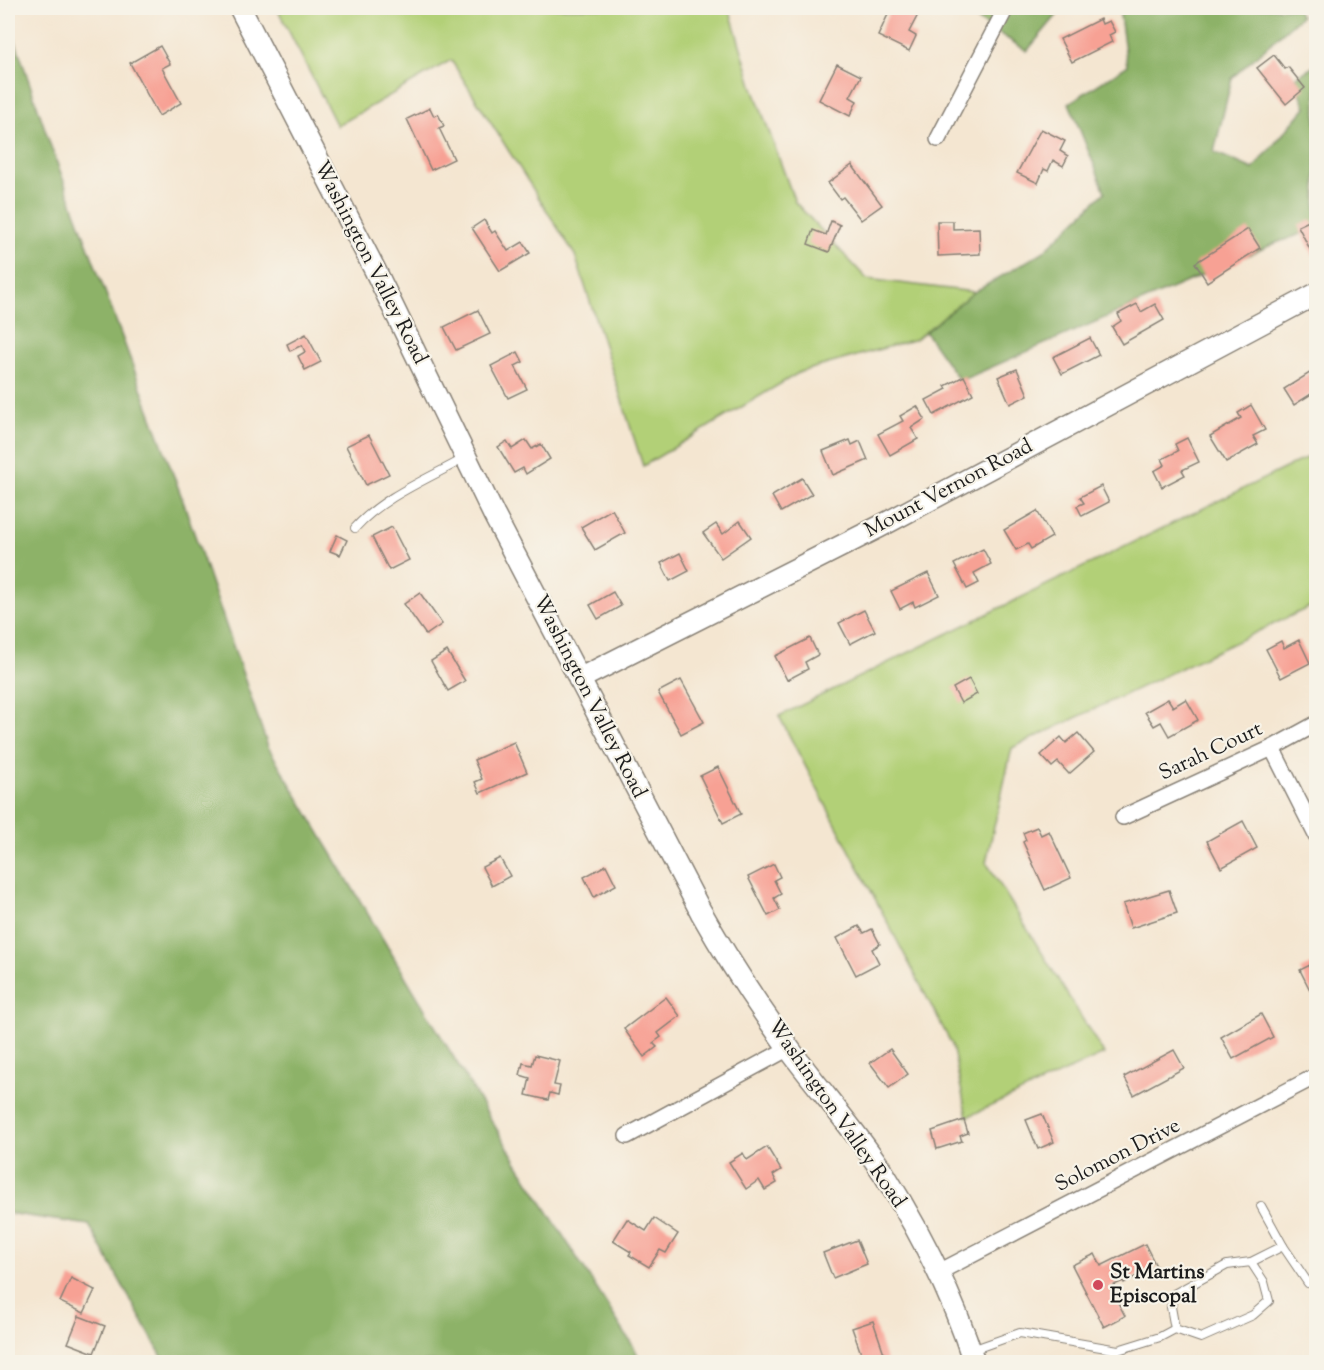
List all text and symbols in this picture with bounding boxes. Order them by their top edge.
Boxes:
street label: Washington Valley Road [306,156,434,370]
street label: Mount Vernon Road [860,432,1039,546]
street label: Washington Valley Road [525,590,653,804]
street label: Sarah Court [1154,715,1268,789]
street label: Washington Valley Road [759,1013,913,1215]
street label: Solomon Drive [1050,1112,1186,1200]
place label: St Martins Episcopal [1110,1258,1205,1312]
marker: St Martins Episcopal [1091,1278,1105,1292]

